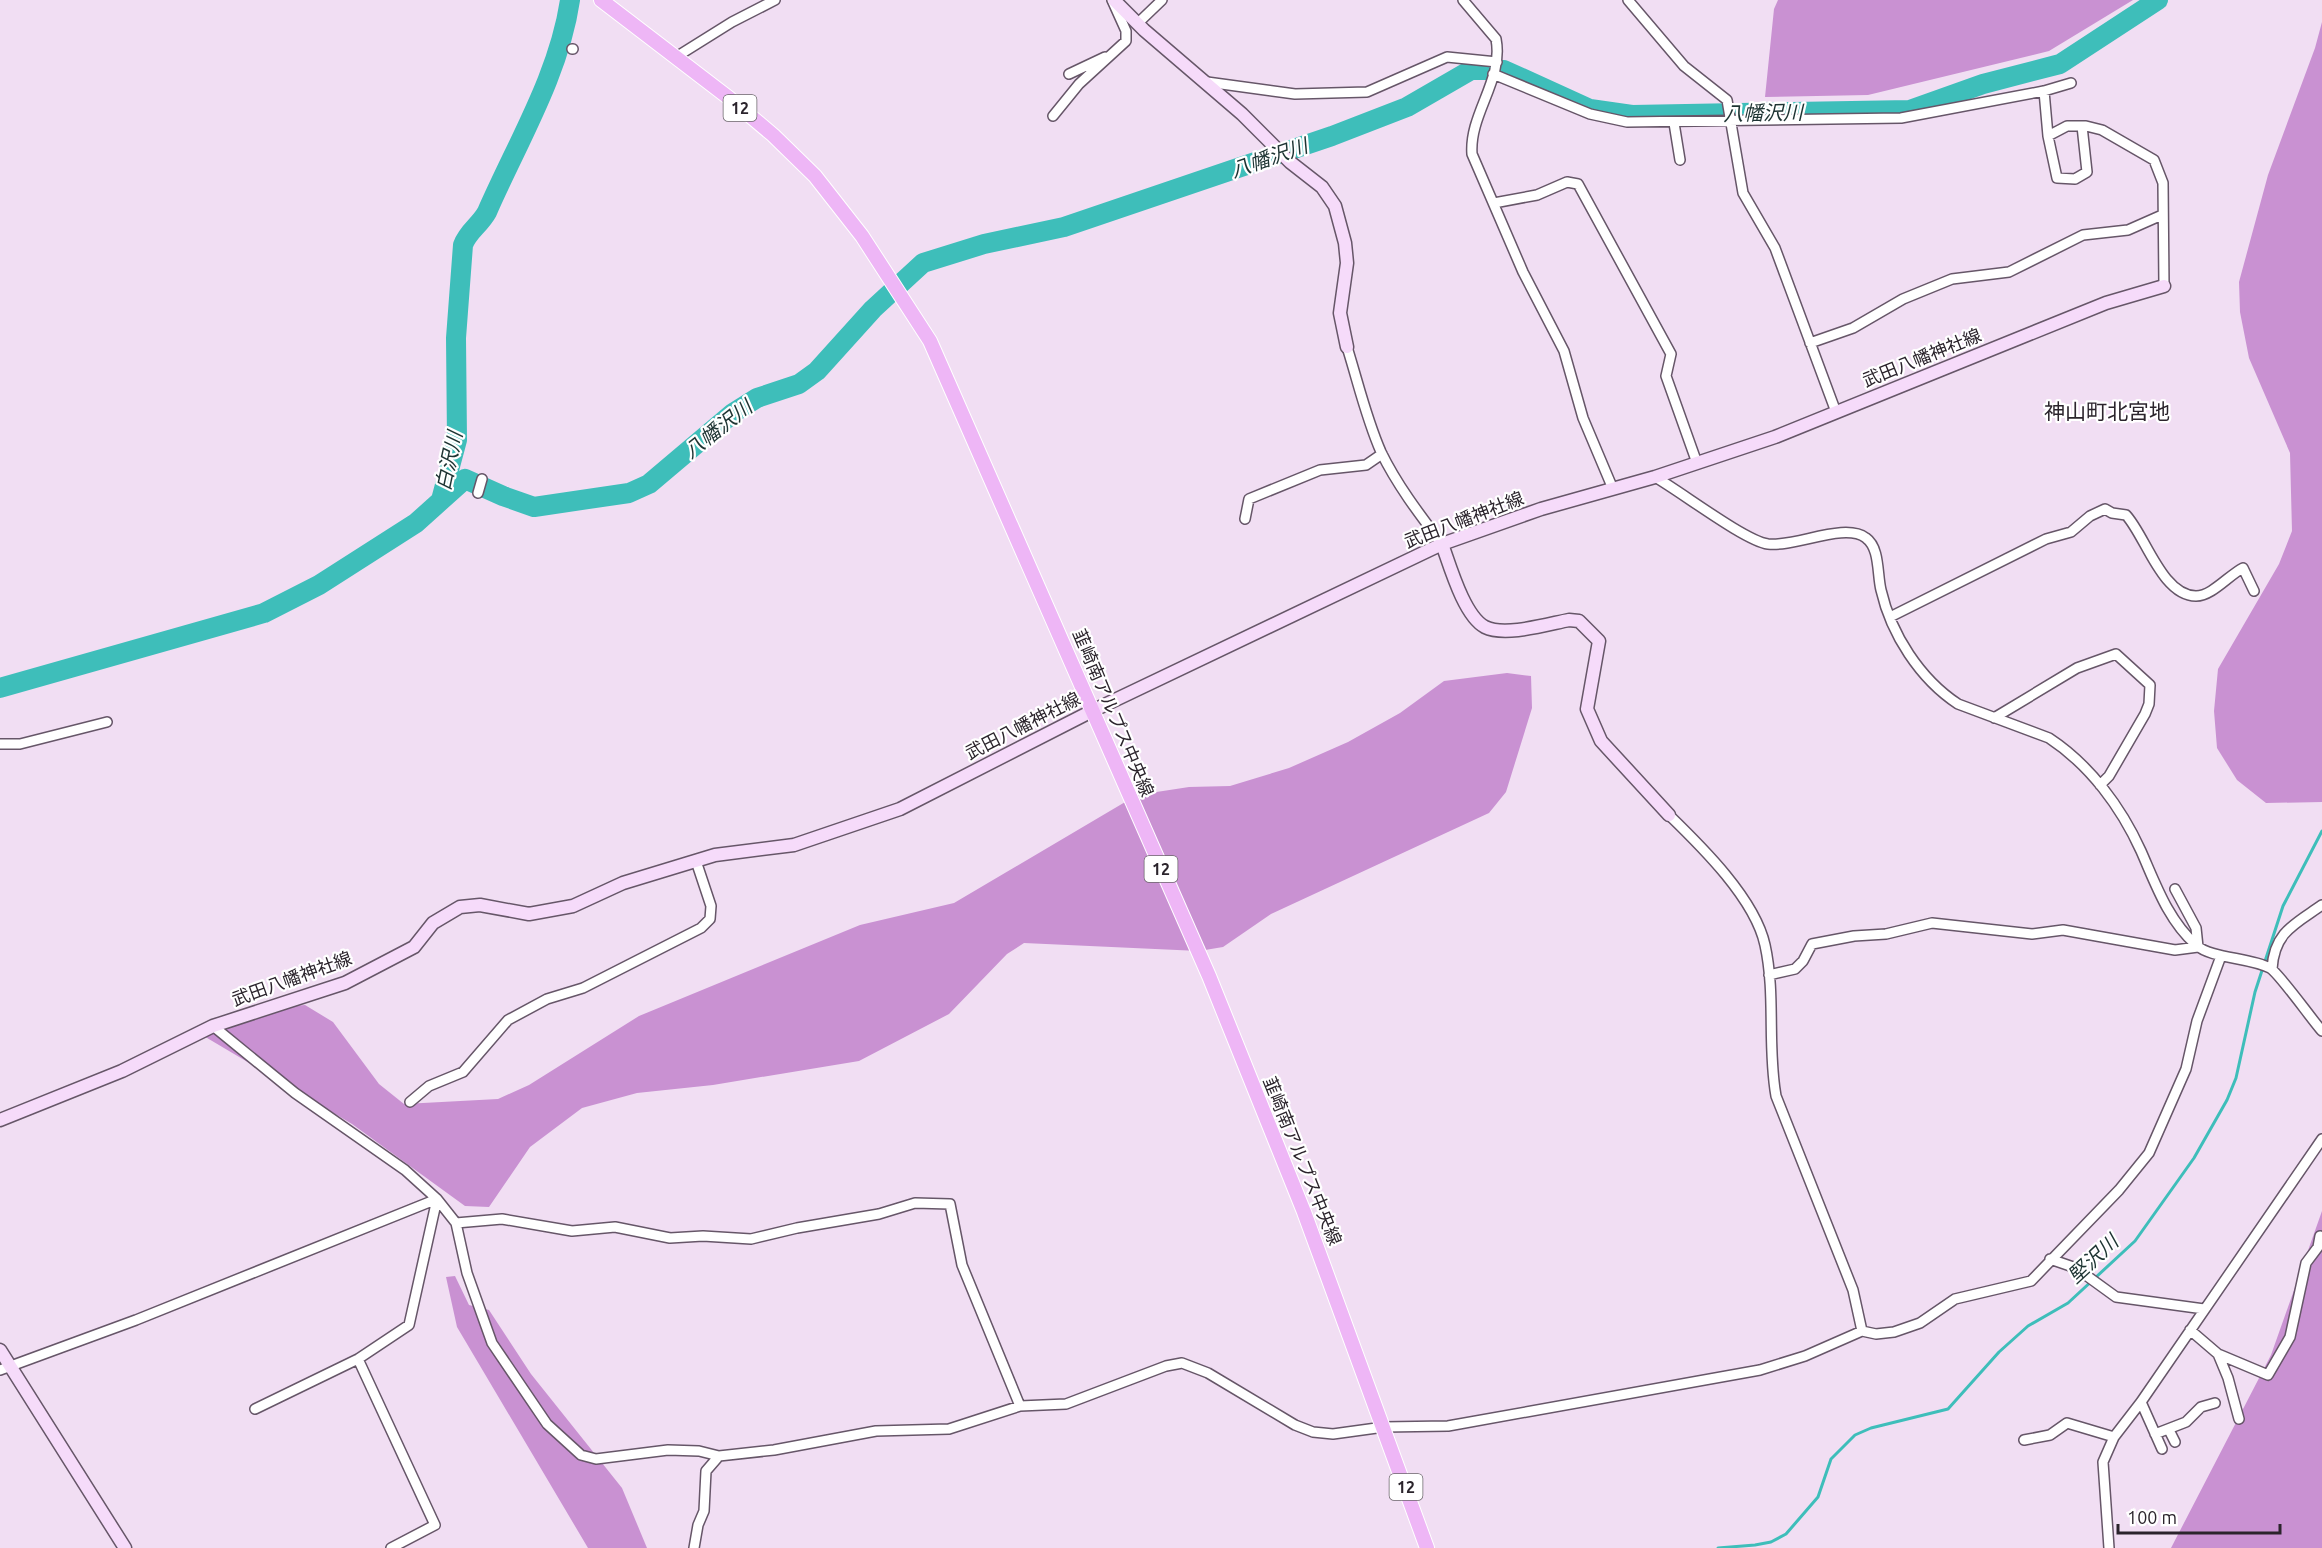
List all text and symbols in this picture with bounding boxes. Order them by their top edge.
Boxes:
road number: 12 [724,95,756,121]
water label: 八幡沢川 [1723,100,1805,125]
water label: 八幡沢川 [1227,133,1312,181]
street label: 武田八幡神社線 [1859,324,1984,390]
water label: 八幡沢川 [679,394,758,462]
district label: 神山町北宮地 [2044,399,2170,423]
water label: 白沢川 [431,427,466,493]
street label: 武田八幡神社線 [1401,487,1526,551]
street label: 韮崎南アルプス中央線 [1070,626,1158,799]
street label: 武田八幡神社線 [962,688,1083,763]
road number: 12 [1144,856,1178,882]
street label: 武田八幡神社線 [229,947,354,1009]
street label: 韮崎南アルプス中央線 [1260,1074,1346,1248]
water label: 堅沢川 [2063,1228,2124,1288]
road number: 12 [1390,1474,1422,1500]
scale bar [2118,1497,2280,1535]
text: 100 m [2127,1507,2177,1527]

